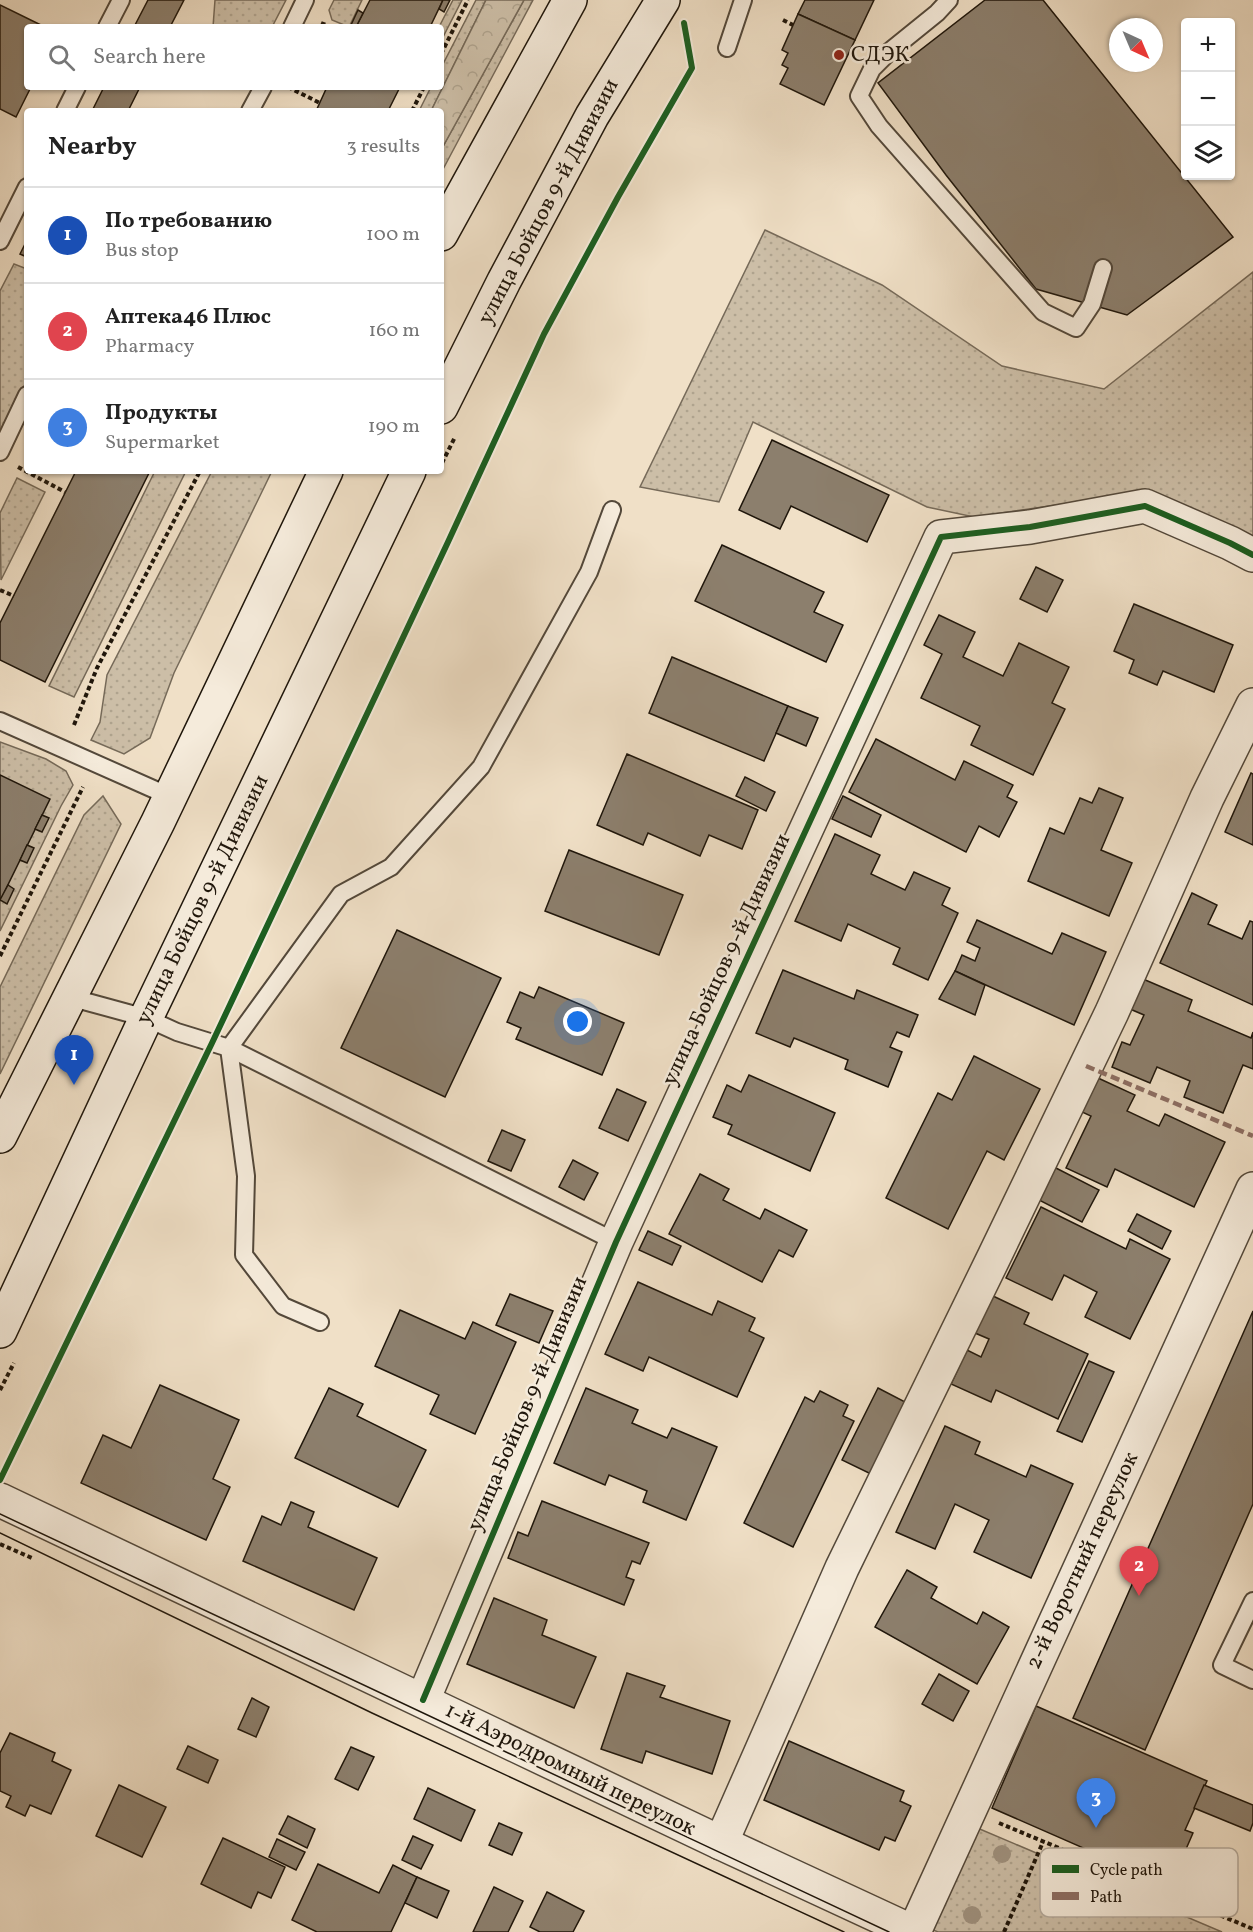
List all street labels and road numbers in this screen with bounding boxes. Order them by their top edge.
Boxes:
street label: улица Бойцов 9-й Дивизии [471,74,627,330]
street label: улица Бойцов 9-й Дивизии [129,770,277,1030]
street label: улица Бойцов 9-й Дивизии [655,829,799,1091]
street label: улица Бойцов 9-й Дивизии [460,1272,596,1536]
street label: 2-й Воротний переулок [1021,1448,1145,1674]
street label: 1-й Аэродромный переулок [439,1696,701,1844]

